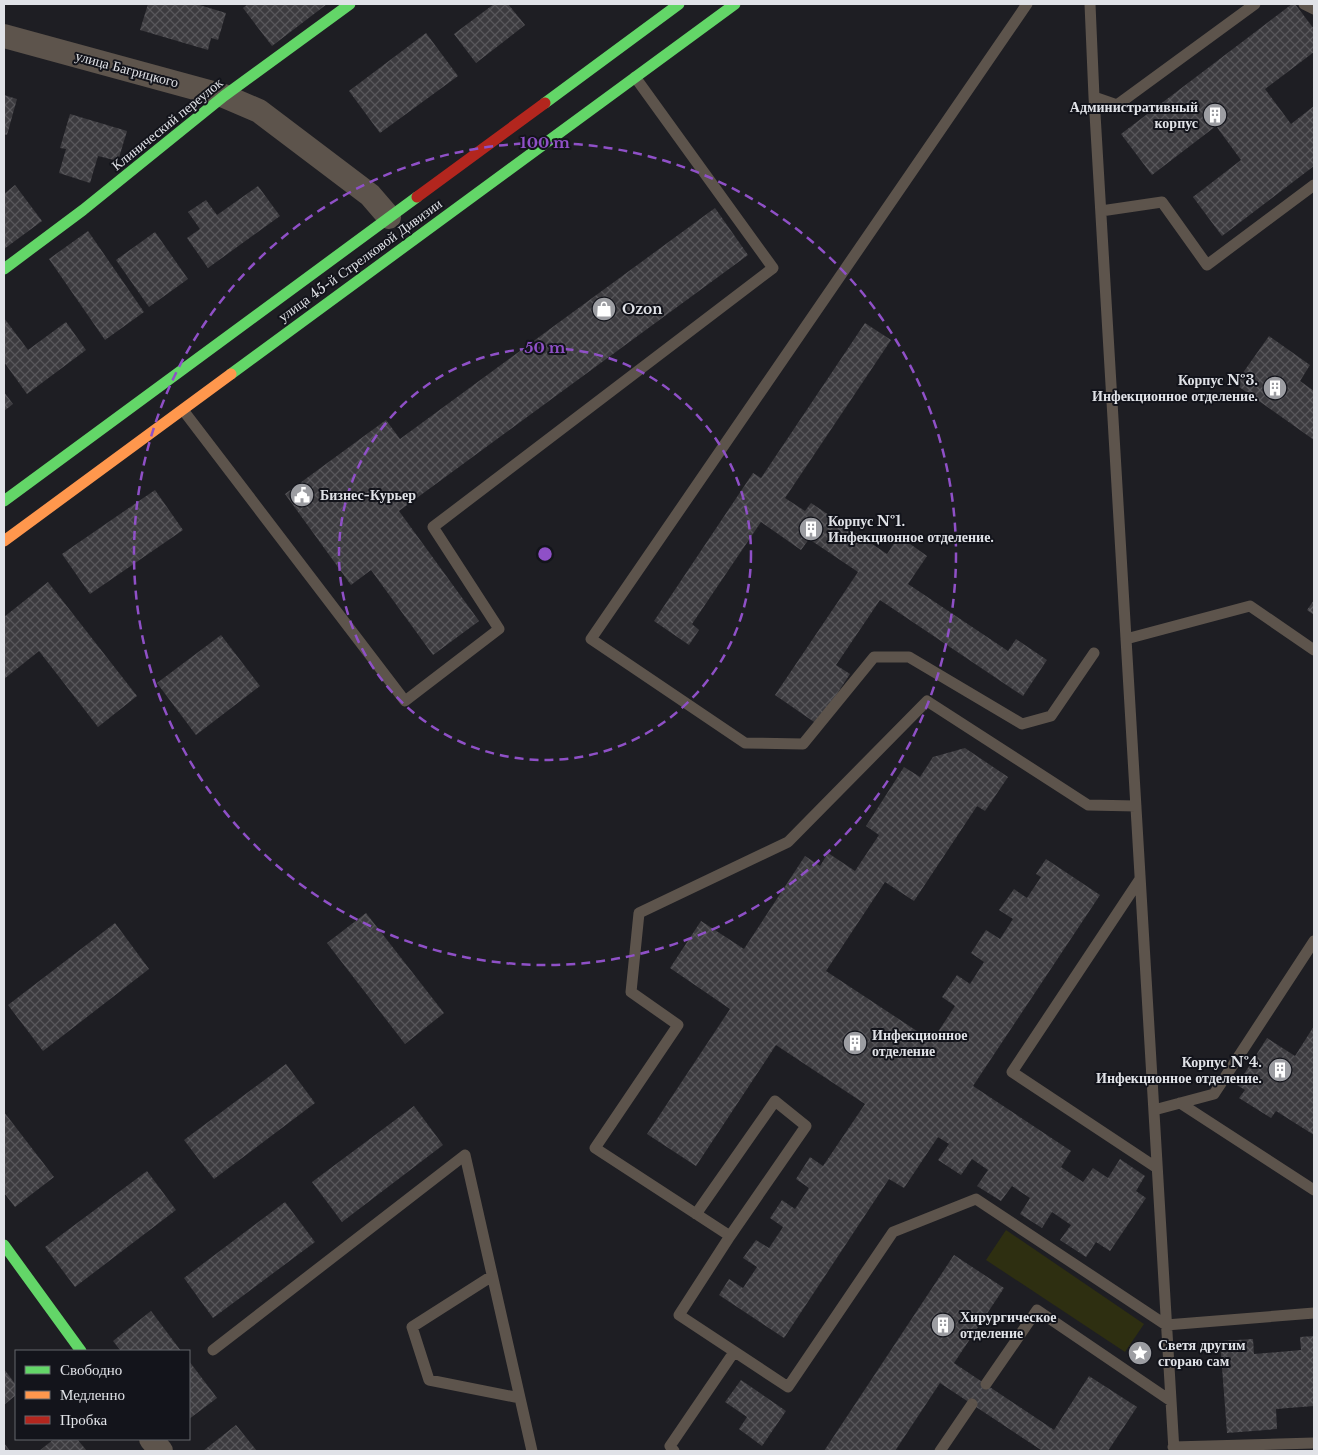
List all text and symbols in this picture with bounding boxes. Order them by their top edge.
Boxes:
street label: улица Багрицкого [73,47,181,91]
street label: Клинический переулок [108,73,227,174]
place label: Административный корпус [1070,98,1198,132]
building icon: Административный корпус [1202,102,1228,128]
text: 100 m [520,133,570,152]
street label: улица 45-й Стрелковой Дивизии [275,194,446,326]
shop icon: Ozon [591,296,617,322]
place label: Ozon [622,300,663,318]
text: 50 m [525,338,566,357]
place label: Корпус №3. Инфекционное отделение. [1092,371,1258,405]
building icon: Корпус №3. Инфекционное отделение. [1262,375,1288,401]
public building icon: Бизнес-Курьер [289,482,315,508]
place label: Бизнес-Курьер [320,486,416,504]
place label: Корпус №1. Инфекционное отделение. [828,512,994,546]
building icon: Корпус №1. Инфекционное отделение. [798,516,824,542]
centre of rings [536,545,554,563]
place label: Инфекционное отделение [872,1026,967,1060]
building icon: Инфекционное отделение [842,1030,868,1056]
place label: Корпус №4. Инфекционное отделение. [1096,1053,1262,1087]
building icon: Корпус №4. Инфекционное отделение. [1267,1057,1293,1083]
place label: Хирургическое отделение [960,1308,1057,1342]
building icon: Хирургическое отделение [930,1312,956,1338]
place label: Светя другим сгораю сам [1158,1336,1246,1370]
place icon: Светя другим сгораю сам [1127,1340,1153,1366]
legend [15,1350,190,1440]
text: Свободно [60,1360,122,1379]
text: Медленно [60,1385,125,1404]
text: Пробка [60,1410,108,1429]

